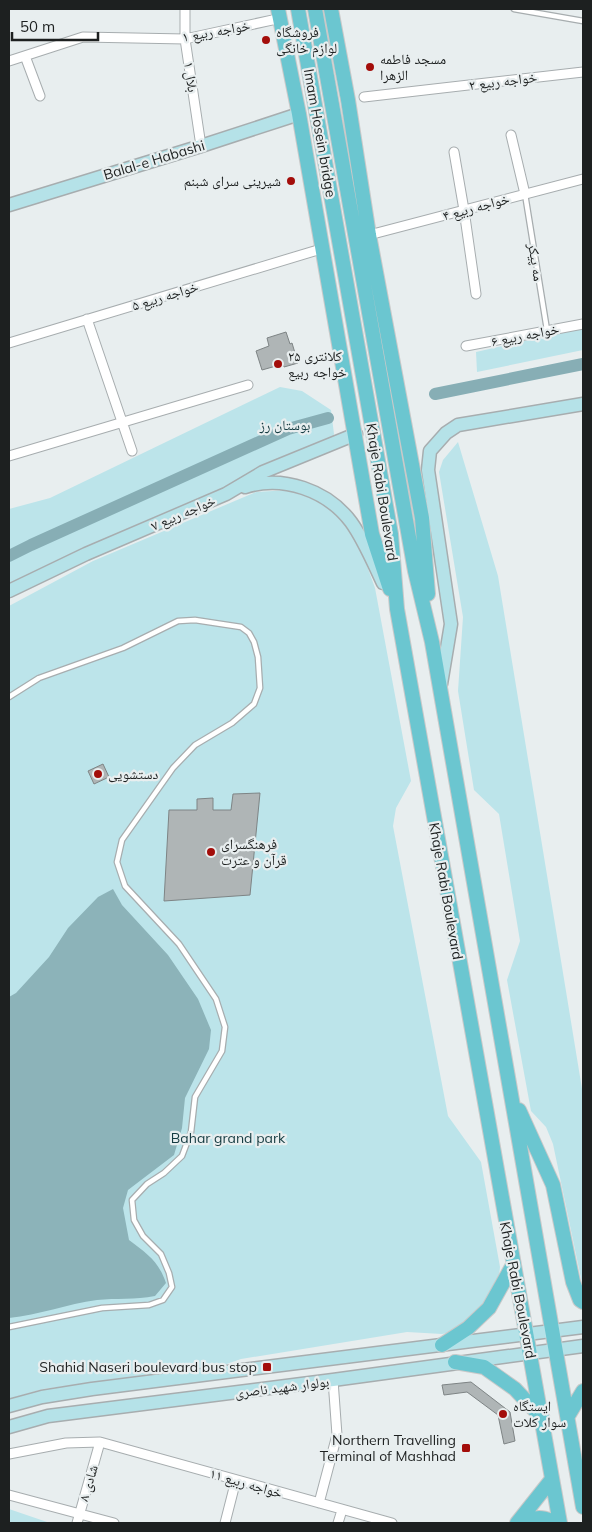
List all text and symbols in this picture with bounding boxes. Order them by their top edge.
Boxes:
scale bar [12,10,99,42]
street label: خواجه ربیع ۱ [181,16,252,47]
text: 50 m [20,17,55,36]
place label: فروشگاه لوازم خانگی [276,23,337,58]
marker: فروشگاه لوازم خانگی [260,34,272,46]
place label: مسجد فاطمه الزهرا [380,50,446,84]
street label: بلال ۱ [180,61,202,94]
marker: مسجد فاطمه الزهرا [364,61,376,73]
street label: Imam Hosein bridge [300,67,340,199]
street label: خواجه ربیع ۲ [468,68,538,95]
street label: Balal-e Habashi [101,136,207,184]
place label: شیرینی سرای شبنم [184,172,281,191]
marker: شیرینی سرای شبنم [285,175,297,187]
street label: خواجه ربیع ۴ [441,189,512,226]
street label: مه پیکر [524,241,548,282]
street label: خواجه ربیع ۵ [130,277,201,316]
street label: خواجه ربیع ۶ [490,320,561,351]
place label: کلانتری ٢۵ خواجه ربیع [288,347,347,382]
marker: کلانتری ٢۵ خواجه ربیع [272,358,284,370]
park label: بوستان رز [259,416,311,434]
street label: Khaje Rabi Boulevard [362,422,402,562]
street label: خواجه ربیع ۷ [148,491,219,536]
place label: دستشویی [108,765,159,783]
marker: دستشویی [92,768,104,780]
street label: Khaje Rabi Boulevard [425,821,467,961]
place label: فرهنگسرای قرآن و عترت [221,835,287,869]
marker: فرهنگسرای قرآن و عترت [205,846,217,858]
park label: Bahar grand park [171,1129,286,1147]
street label: Khaje Rabi Boulevard [496,1220,540,1360]
place label: Shahid Naseri boulevard bus stop [39,1358,257,1376]
marker: Shahid Naseri boulevard bus stop [261,1361,273,1373]
street label: بولوار شهید ناصری [234,1372,330,1402]
place label: ایستگاه سوار کلات [513,1397,566,1431]
marker: ایستگاه سوار کلات [497,1408,509,1420]
place label: Northern Travelling Terminal of Mashhad [320,1431,456,1465]
marker: Northern Travelling Terminal of Mashhad [460,1442,472,1454]
street label: شادی ۸ [74,1463,102,1503]
street label: خواجه ربیع ۱۱ [207,1464,285,1503]

